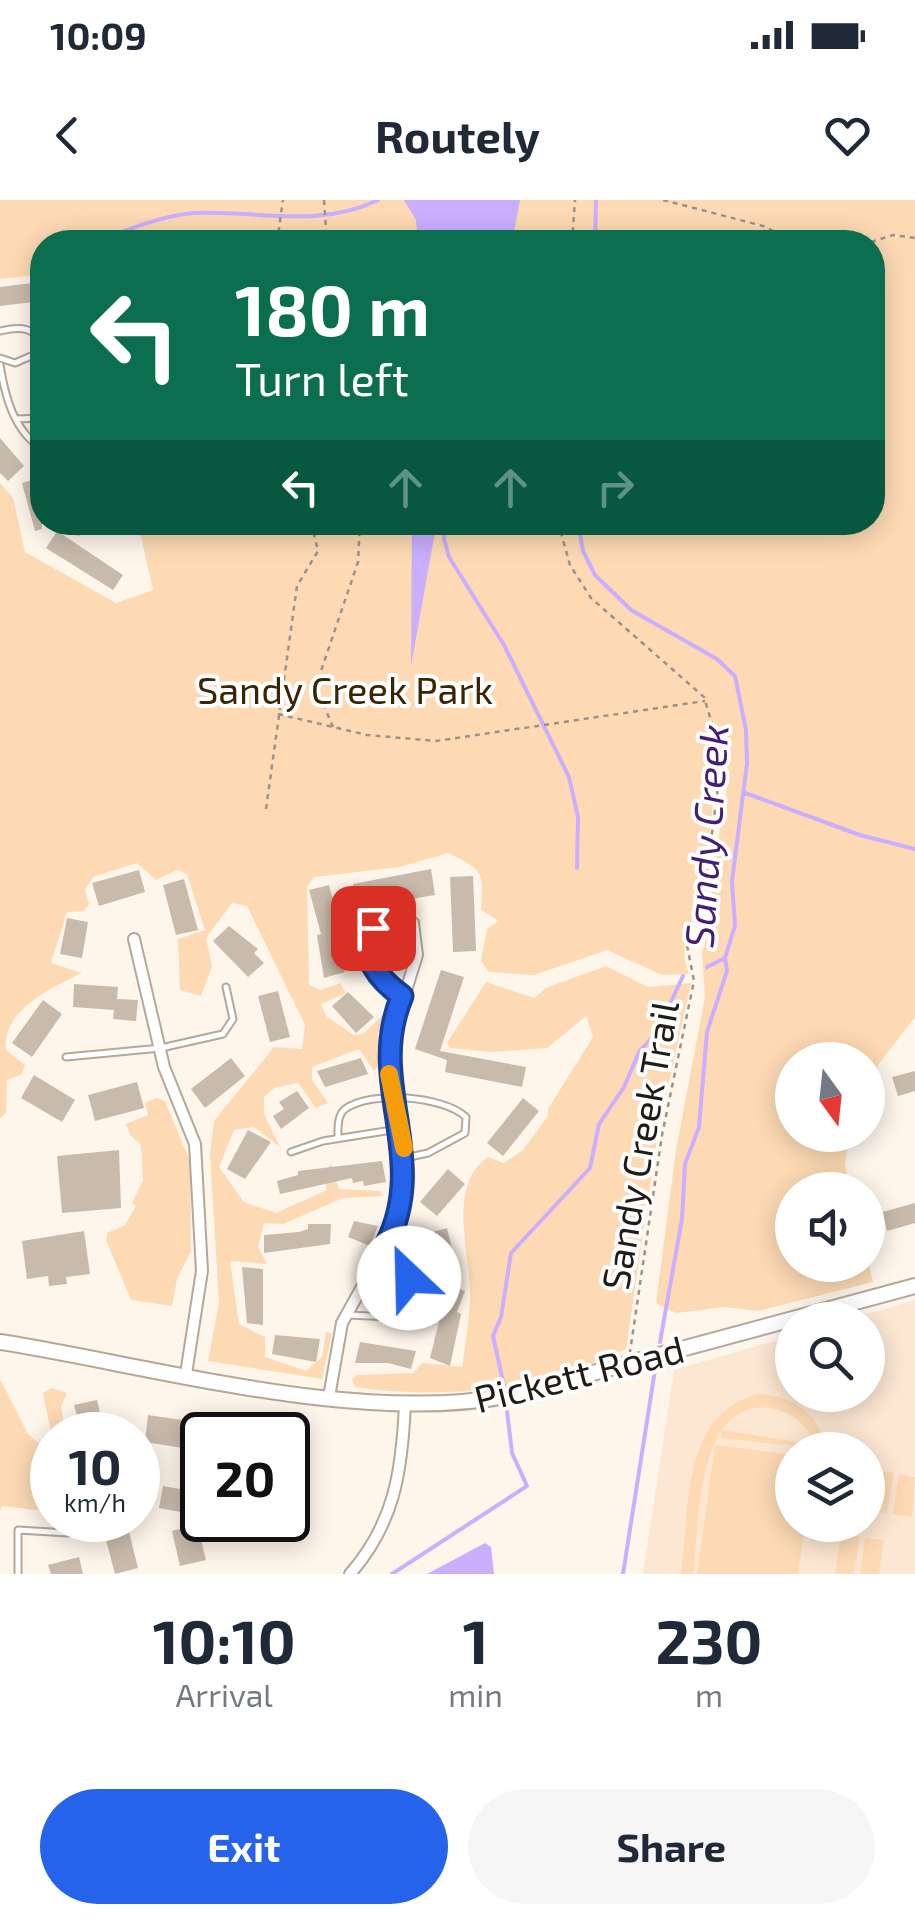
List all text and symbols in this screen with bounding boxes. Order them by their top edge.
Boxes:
text: 10:09 [50,12,147,58]
icon: back [40,108,95,163]
text: Routely [375,108,540,162]
icon: heart [820,108,875,163]
text: 180 m [235,266,430,350]
icon: left [70,270,200,400]
text: Turn left [235,351,409,405]
icon: left [273,460,328,515]
icon: ahead [378,460,433,515]
icon: ahead [483,460,538,515]
icon: right [588,460,643,515]
park label: Sandy Creek Park [197,666,493,712]
water label: Sandy Creek [673,723,738,949]
pin [331,886,416,971]
icon: arrive [346,901,401,956]
street label: Sandy Creek Trail [591,997,687,1293]
north arrow [775,1042,885,1152]
map controls [775,1042,885,1542]
button: sound [775,1172,885,1282]
position arrow [357,1226,461,1330]
button: search [775,1302,885,1412]
street label: Pickett Road [469,1325,689,1421]
speed limit sign: 20 [180,1412,310,1542]
button: layers [775,1432,885,1542]
text: 10 [68,1435,122,1495]
text: km/h [64,1487,126,1517]
text: 10:10 [153,1604,296,1676]
text: 1 [463,1604,489,1676]
text: 230 [656,1604,762,1676]
text: Arrival [175,1675,273,1713]
text: min [448,1675,503,1713]
text: m [695,1675,723,1713]
button: Exit [40,1789,448,1904]
button: Share [468,1789,875,1904]

